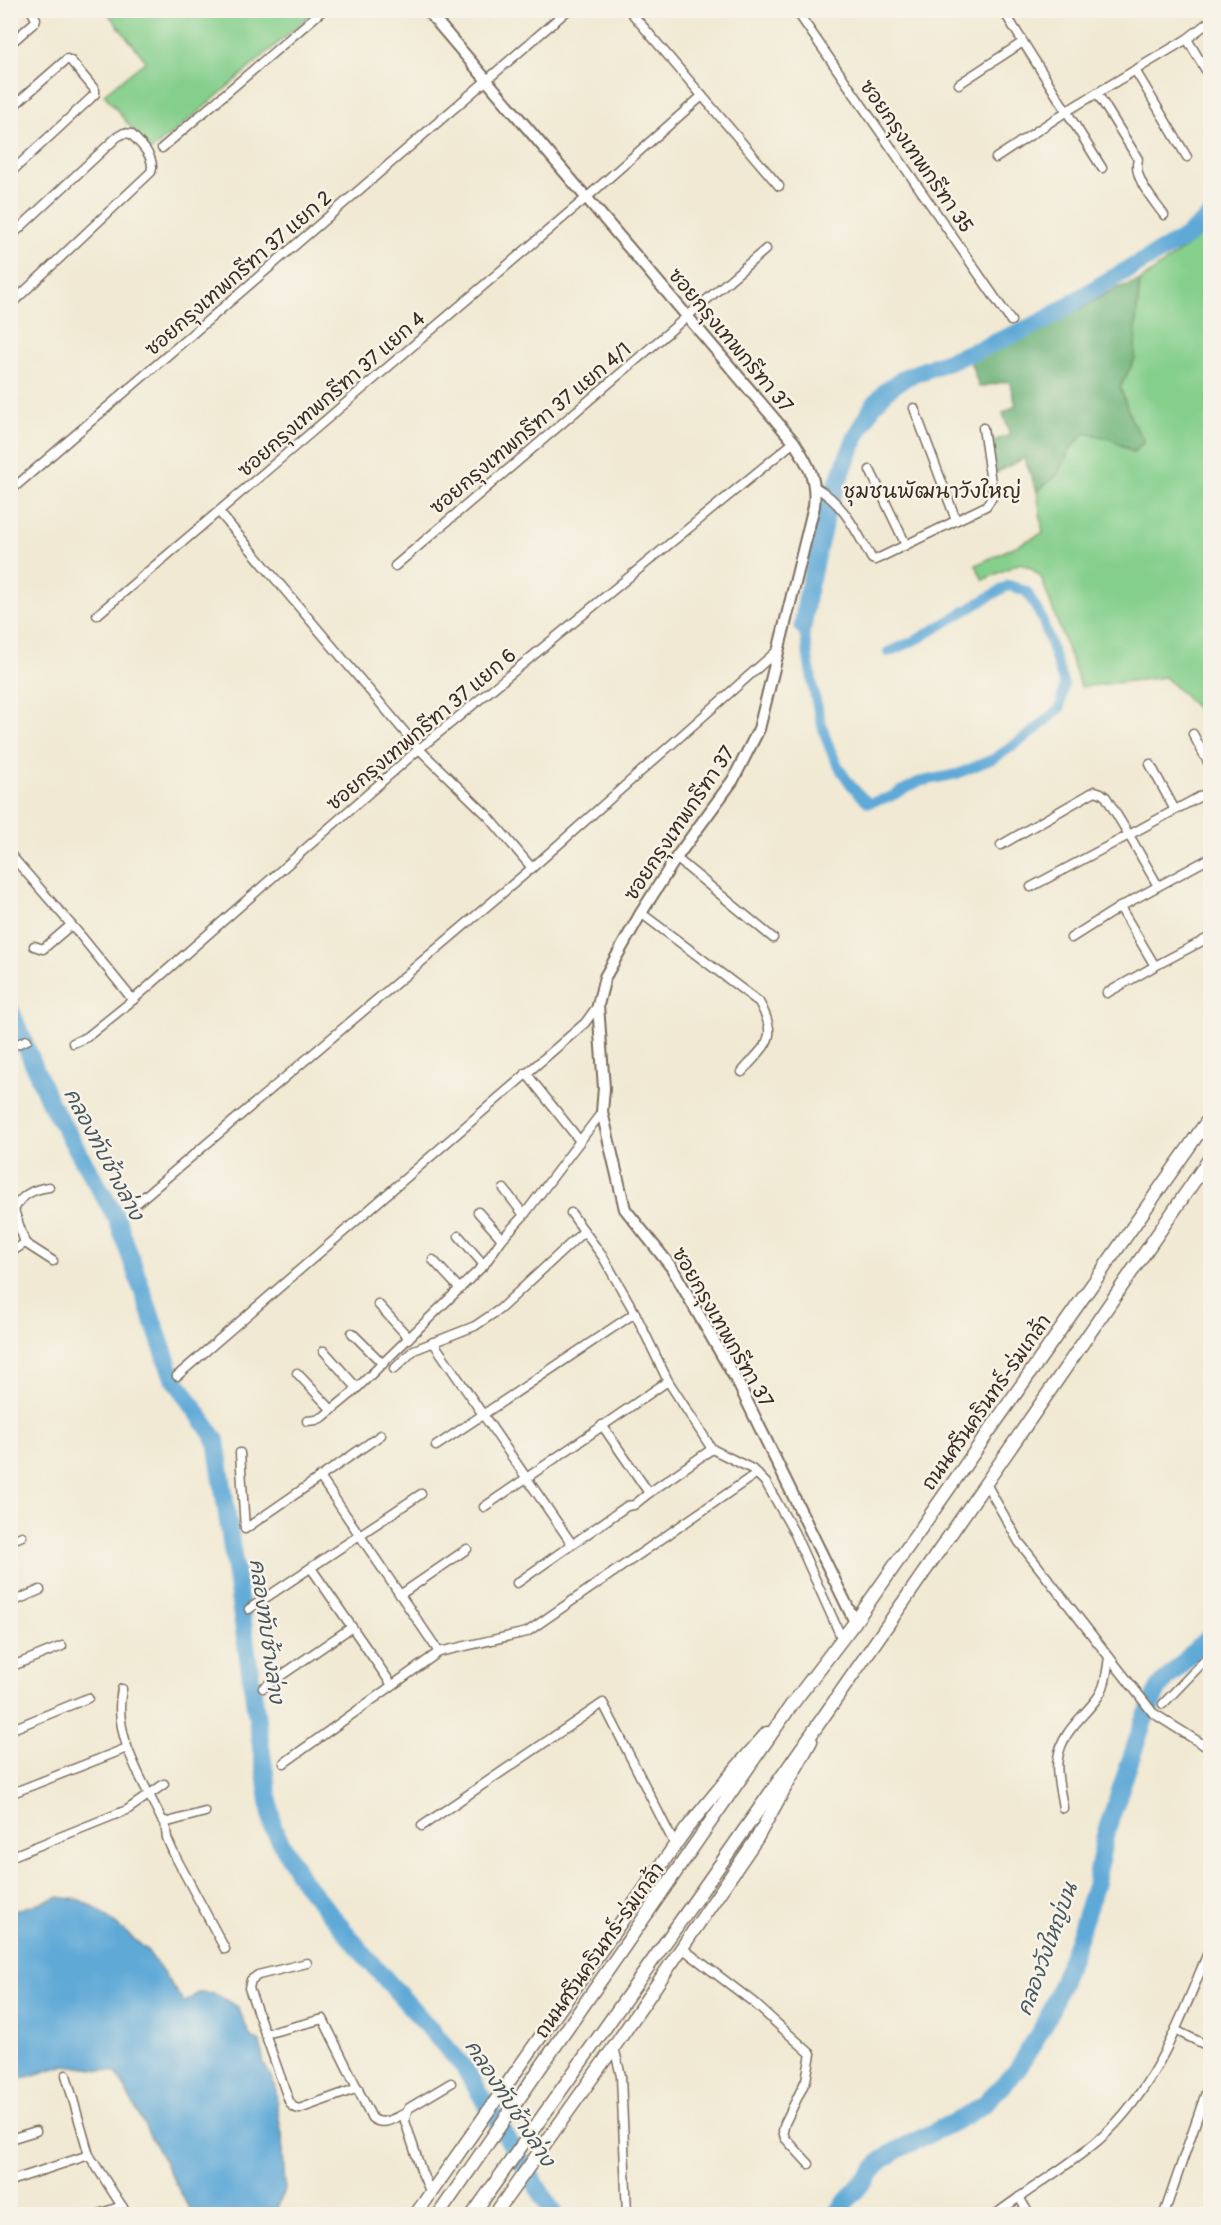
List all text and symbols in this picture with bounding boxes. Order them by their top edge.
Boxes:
street label: ซอยกรุงเทพกรีฑา 35 [852,75,979,239]
street label: ซอยกรุงเทพกรีฑา 37 แยก 2 [140,185,339,364]
street label: ซอยกรุงเทพกรีฑา 37 [661,263,799,420]
street label: ซอยกรุงเทพกรีฑา 37 แยก 4 [233,306,432,485]
street label: ซอยกรุงเทพกรีฑา 37 แยก 4/1 [425,337,638,522]
district label: ชุมชนพัฒนาวังใหญ่ [843,478,1021,507]
street label: ซอยกรุงเทพกรีฑา 37 แยก 6 [321,643,523,818]
street label: ซอยกรุงเทพกรีฑา 37 [618,741,743,907]
water label: คลองทับช้างล่าง [57,1084,151,1227]
street label: ซอยกรุงเทพกรีฑา 37 [664,1243,779,1414]
street label: ถนนศรีนครินทร์-ร่มเกล้า [915,1309,1057,1495]
water label: คลองทับช้างล่าง [243,1557,290,1707]
street label: ถนนศรีนครินทร์-ร่มเกล้า [528,1857,670,2043]
water label: คลองวังใหญ่บน [1010,1878,1084,2019]
water label: คลองทับช้างล่าง [459,2035,562,2173]

